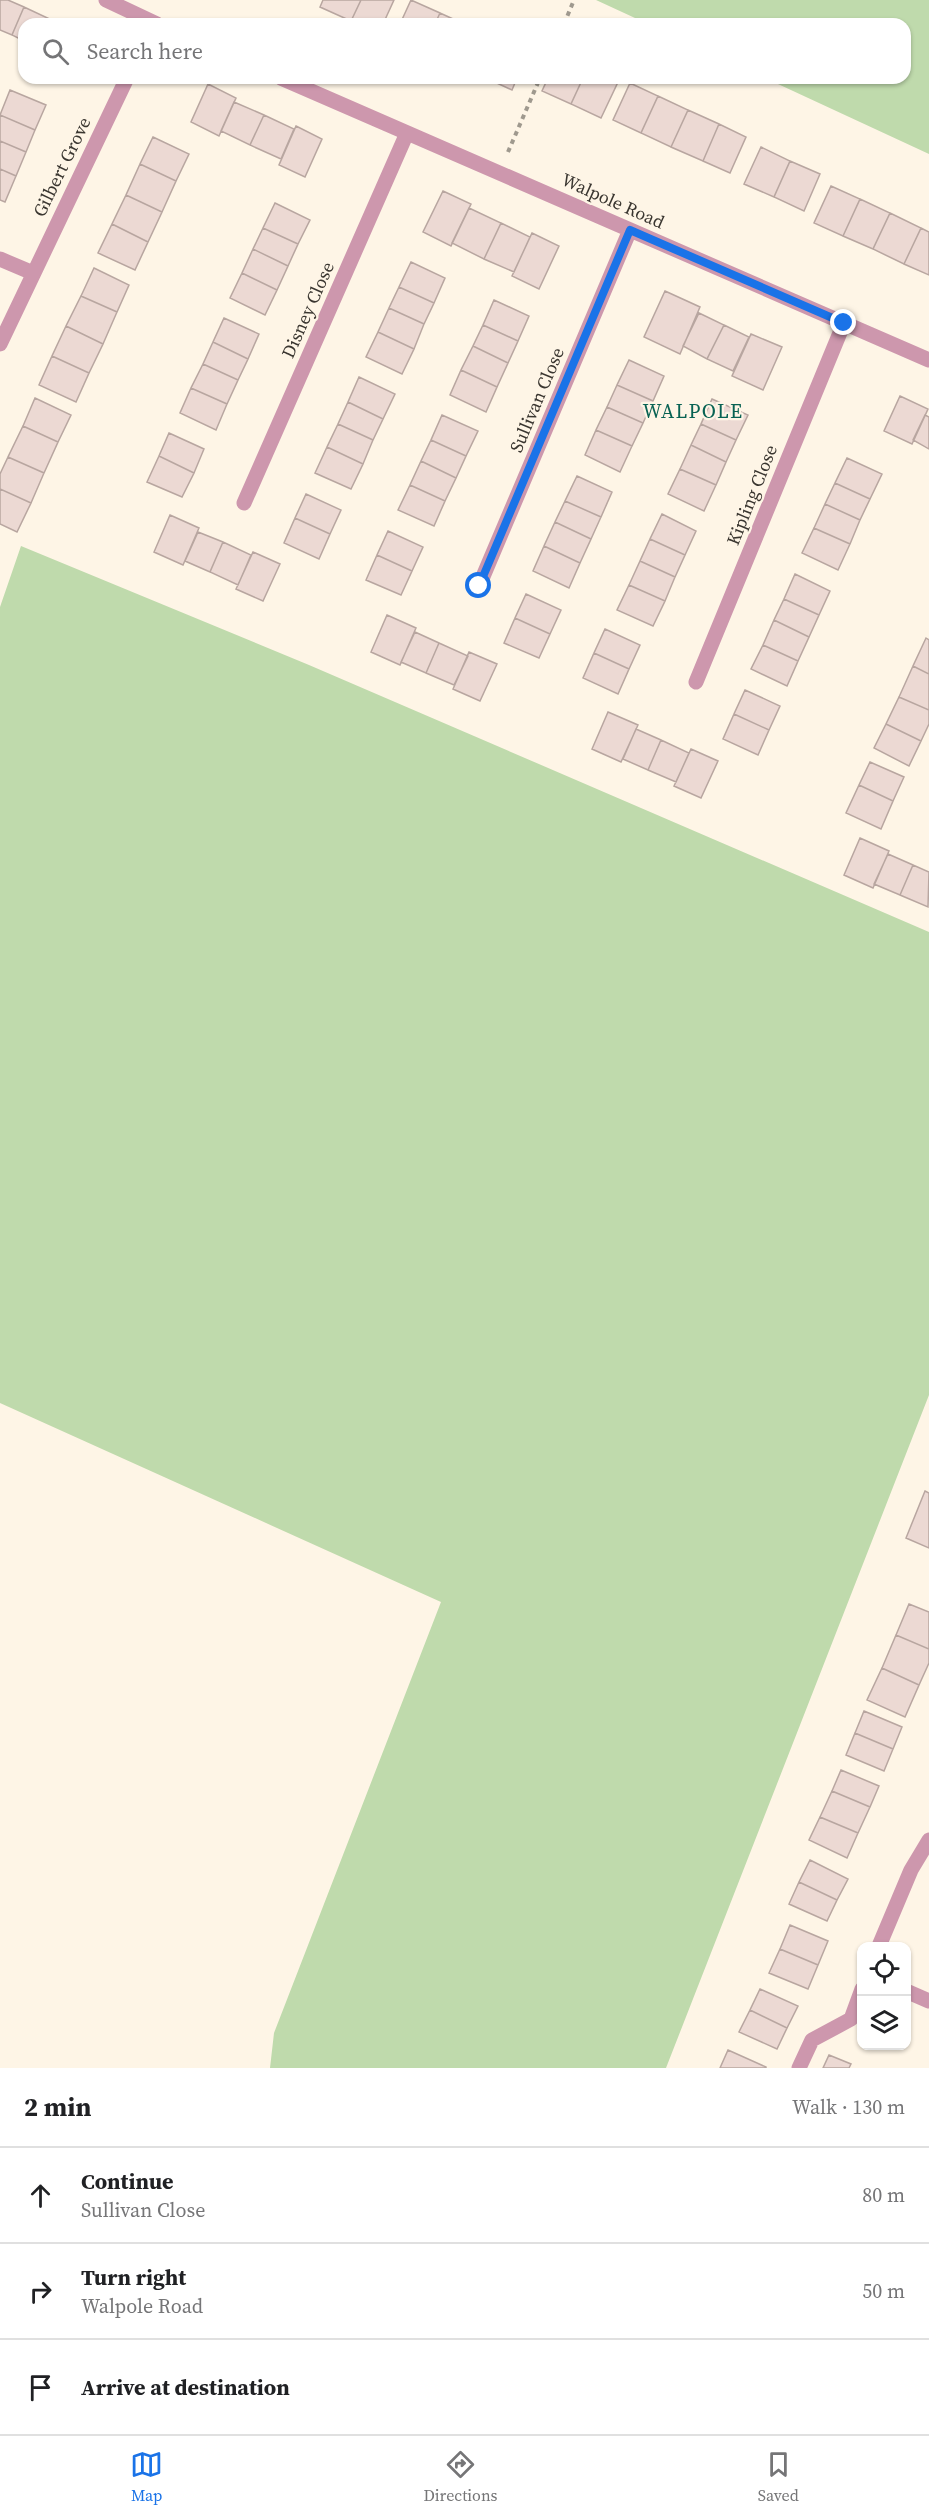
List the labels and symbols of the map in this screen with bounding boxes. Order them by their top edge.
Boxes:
street label: Gilbert Grove [27,113,96,221]
street label: Walpole Road [558,167,669,234]
street label: Disney Close [275,258,340,362]
route end [830,309,856,335]
street label: Sullivan Close [503,343,570,456]
district label: WALPOLE [642,397,744,425]
street label: Kipling Close [720,441,783,549]
route start [465,572,491,598]

